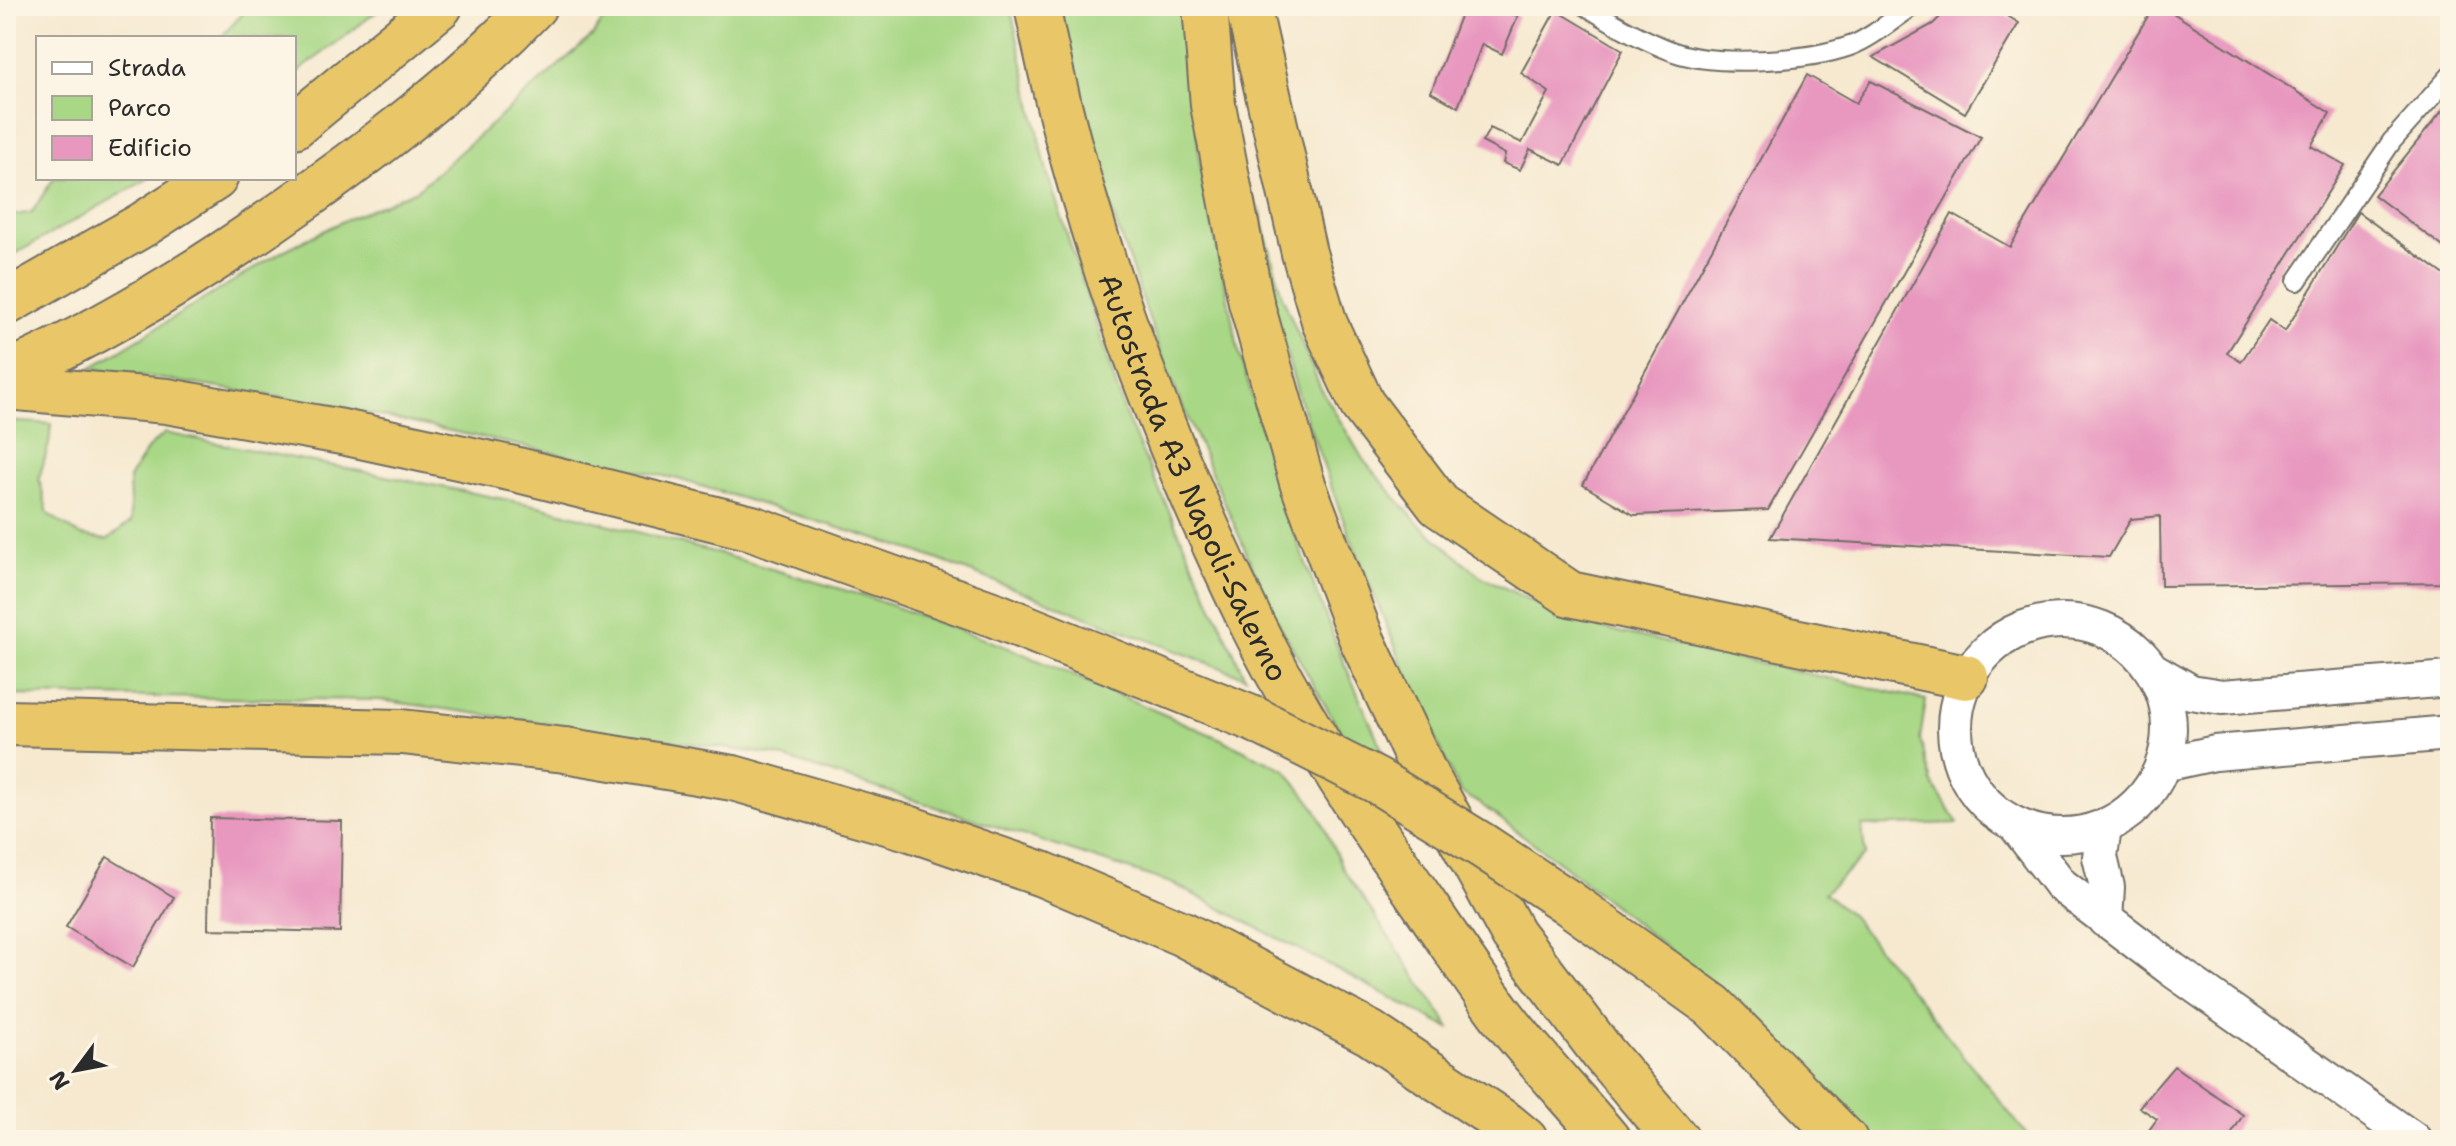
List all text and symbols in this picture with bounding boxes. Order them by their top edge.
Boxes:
legend [36,36,296,180]
text: Strada [108,52,186,84]
text: Parco [108,92,171,124]
text: Edificio [108,132,192,164]
street label: Autostrada A3 Napoli-Salerno [1089,268,1299,689]
north arrow [36,1030,116,1110]
text: N [43,1065,76,1095]

